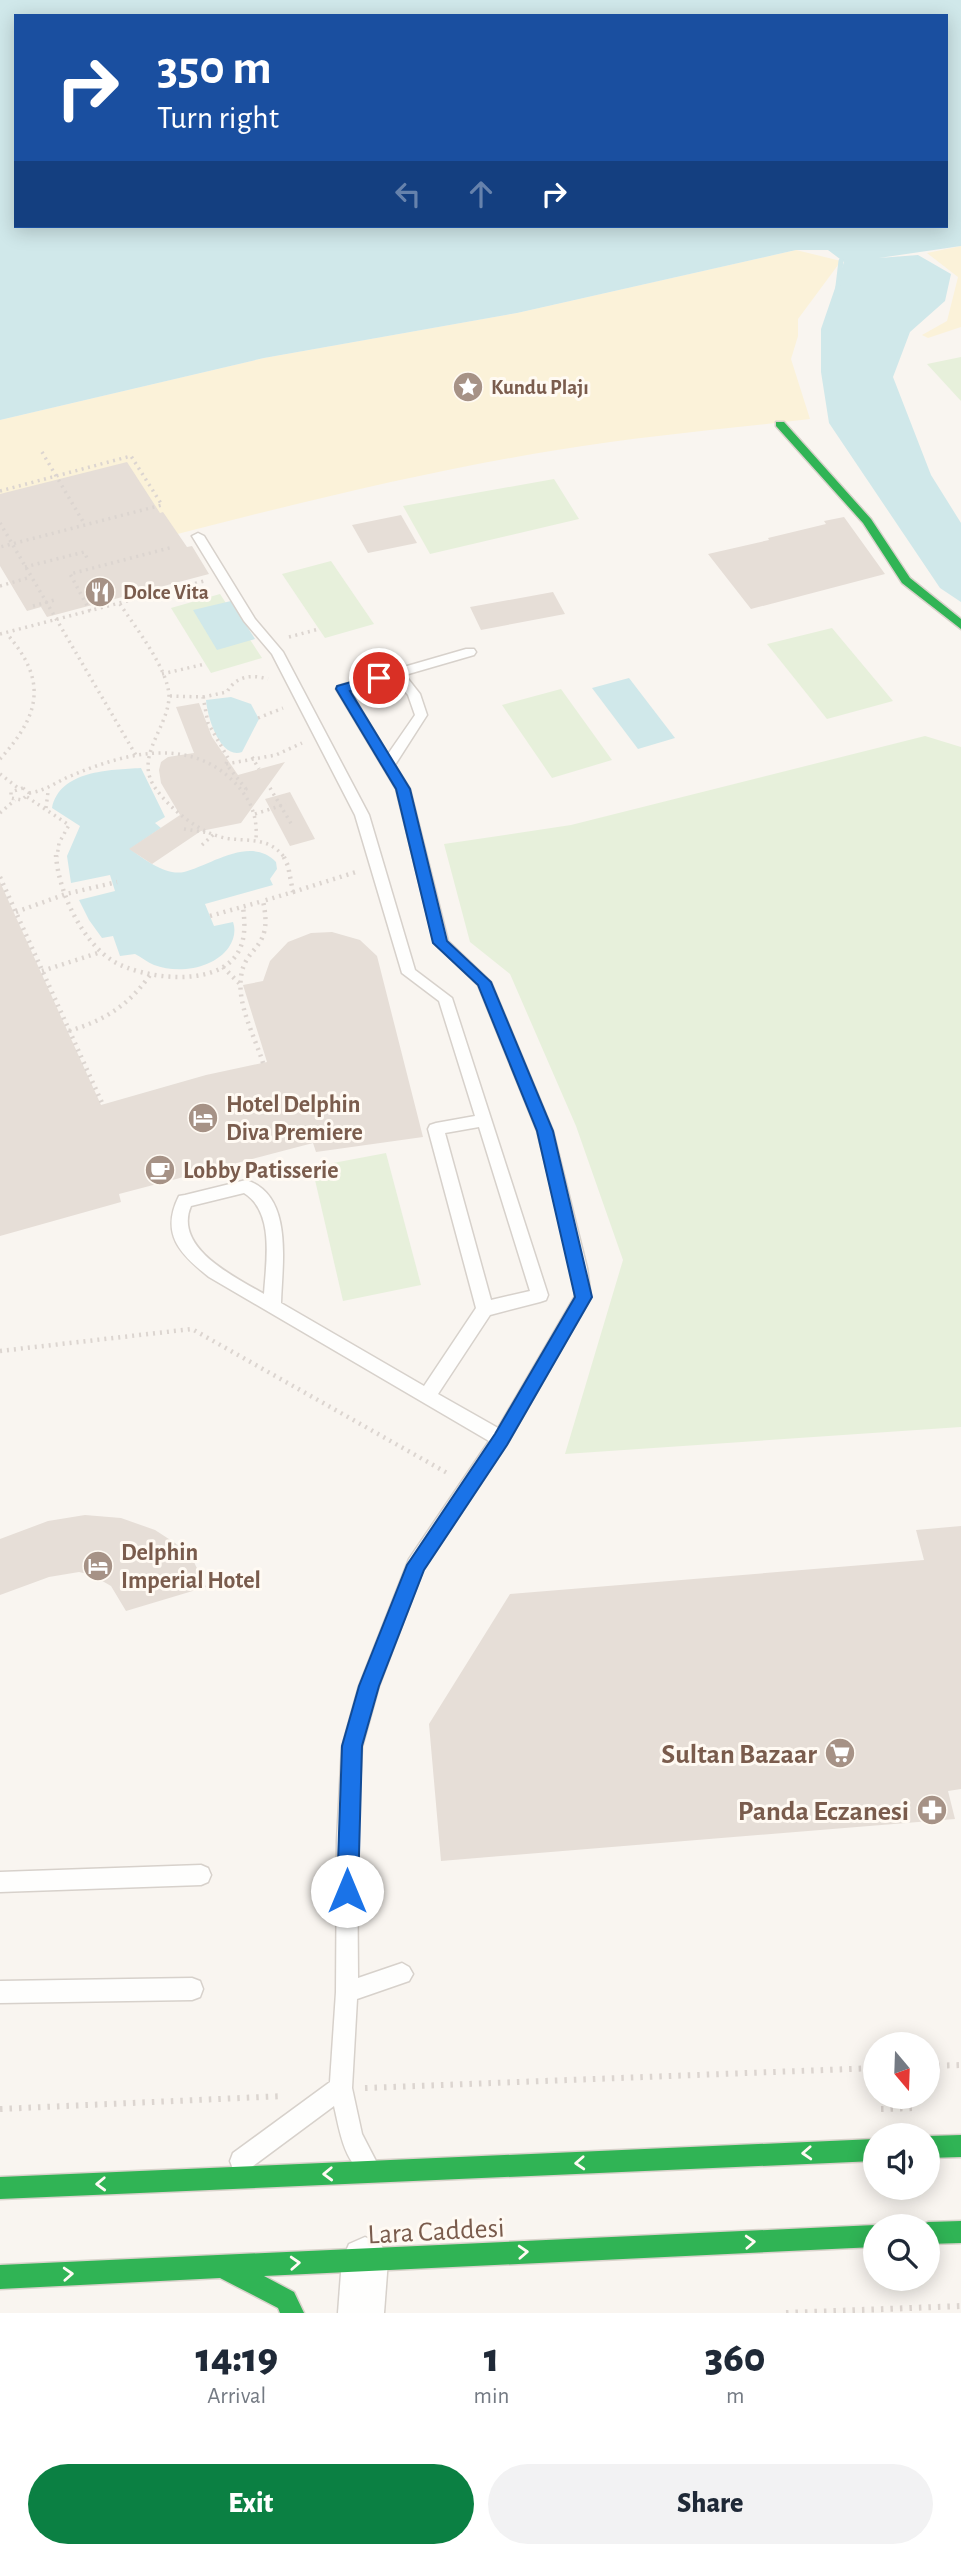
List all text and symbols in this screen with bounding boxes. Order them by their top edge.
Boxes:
icon: right [42,42,133,133]
text: 350 m [157,44,272,93]
text: Turn right [157,102,279,134]
icon: left [389,175,427,213]
icon: ahead [462,175,500,213]
icon: right [535,175,573,213]
place icon: Kundu Plajı [451,370,485,404]
place label: Kundu Plajı [491,377,589,398]
restaurant icon: Dolce Vita [83,575,117,609]
place label: Dolce Vita [123,582,209,603]
pin [349,648,409,708]
icon: arrive [360,659,398,697]
place label: Hotel Delphin Diva Premiere [226,1093,363,1145]
hotel icon: Hotel Delphin Diva Premiere [186,1101,220,1135]
cafe icon: Lobby Patisserie [143,1153,177,1187]
place label: Lobby Patisserie [183,1159,339,1183]
place label: Delphin Imperial Hotel [121,1541,261,1593]
hotel icon: Delphin Imperial Hotel [81,1549,115,1583]
supermarket icon: Sultan Bazaar [823,1736,857,1770]
place label: Sultan Bazaar [661,1741,817,1769]
pharmacy icon: Panda Eczanesi [915,1793,949,1827]
place label: Panda Eczanesi [738,1798,909,1826]
position arrow [310,1854,384,1928]
north arrow [863,2032,940,2109]
map controls [863,2032,940,2291]
button: sound [863,2123,940,2200]
one-way arrow [801,2145,812,2160]
one-way arrow [574,2155,585,2170]
one-way arrow [322,2167,333,2182]
one-way arrow [95,2177,106,2192]
street label: Lara Caddesi [367,2214,505,2250]
button: search [863,2214,940,2291]
one-way arrow [745,2234,756,2249]
one-way arrow [517,2245,528,2260]
one-way arrow [290,2256,301,2271]
one-way arrow [63,2266,74,2281]
text: 14:19 [195,2337,278,2379]
text: 1 [484,2337,499,2379]
text: 360 [705,2337,766,2379]
text: Arrival [207,2385,266,2408]
text: min [474,2385,509,2408]
text: m [726,2385,744,2408]
button: Exit [28,2464,474,2544]
button: Share [488,2464,933,2544]

